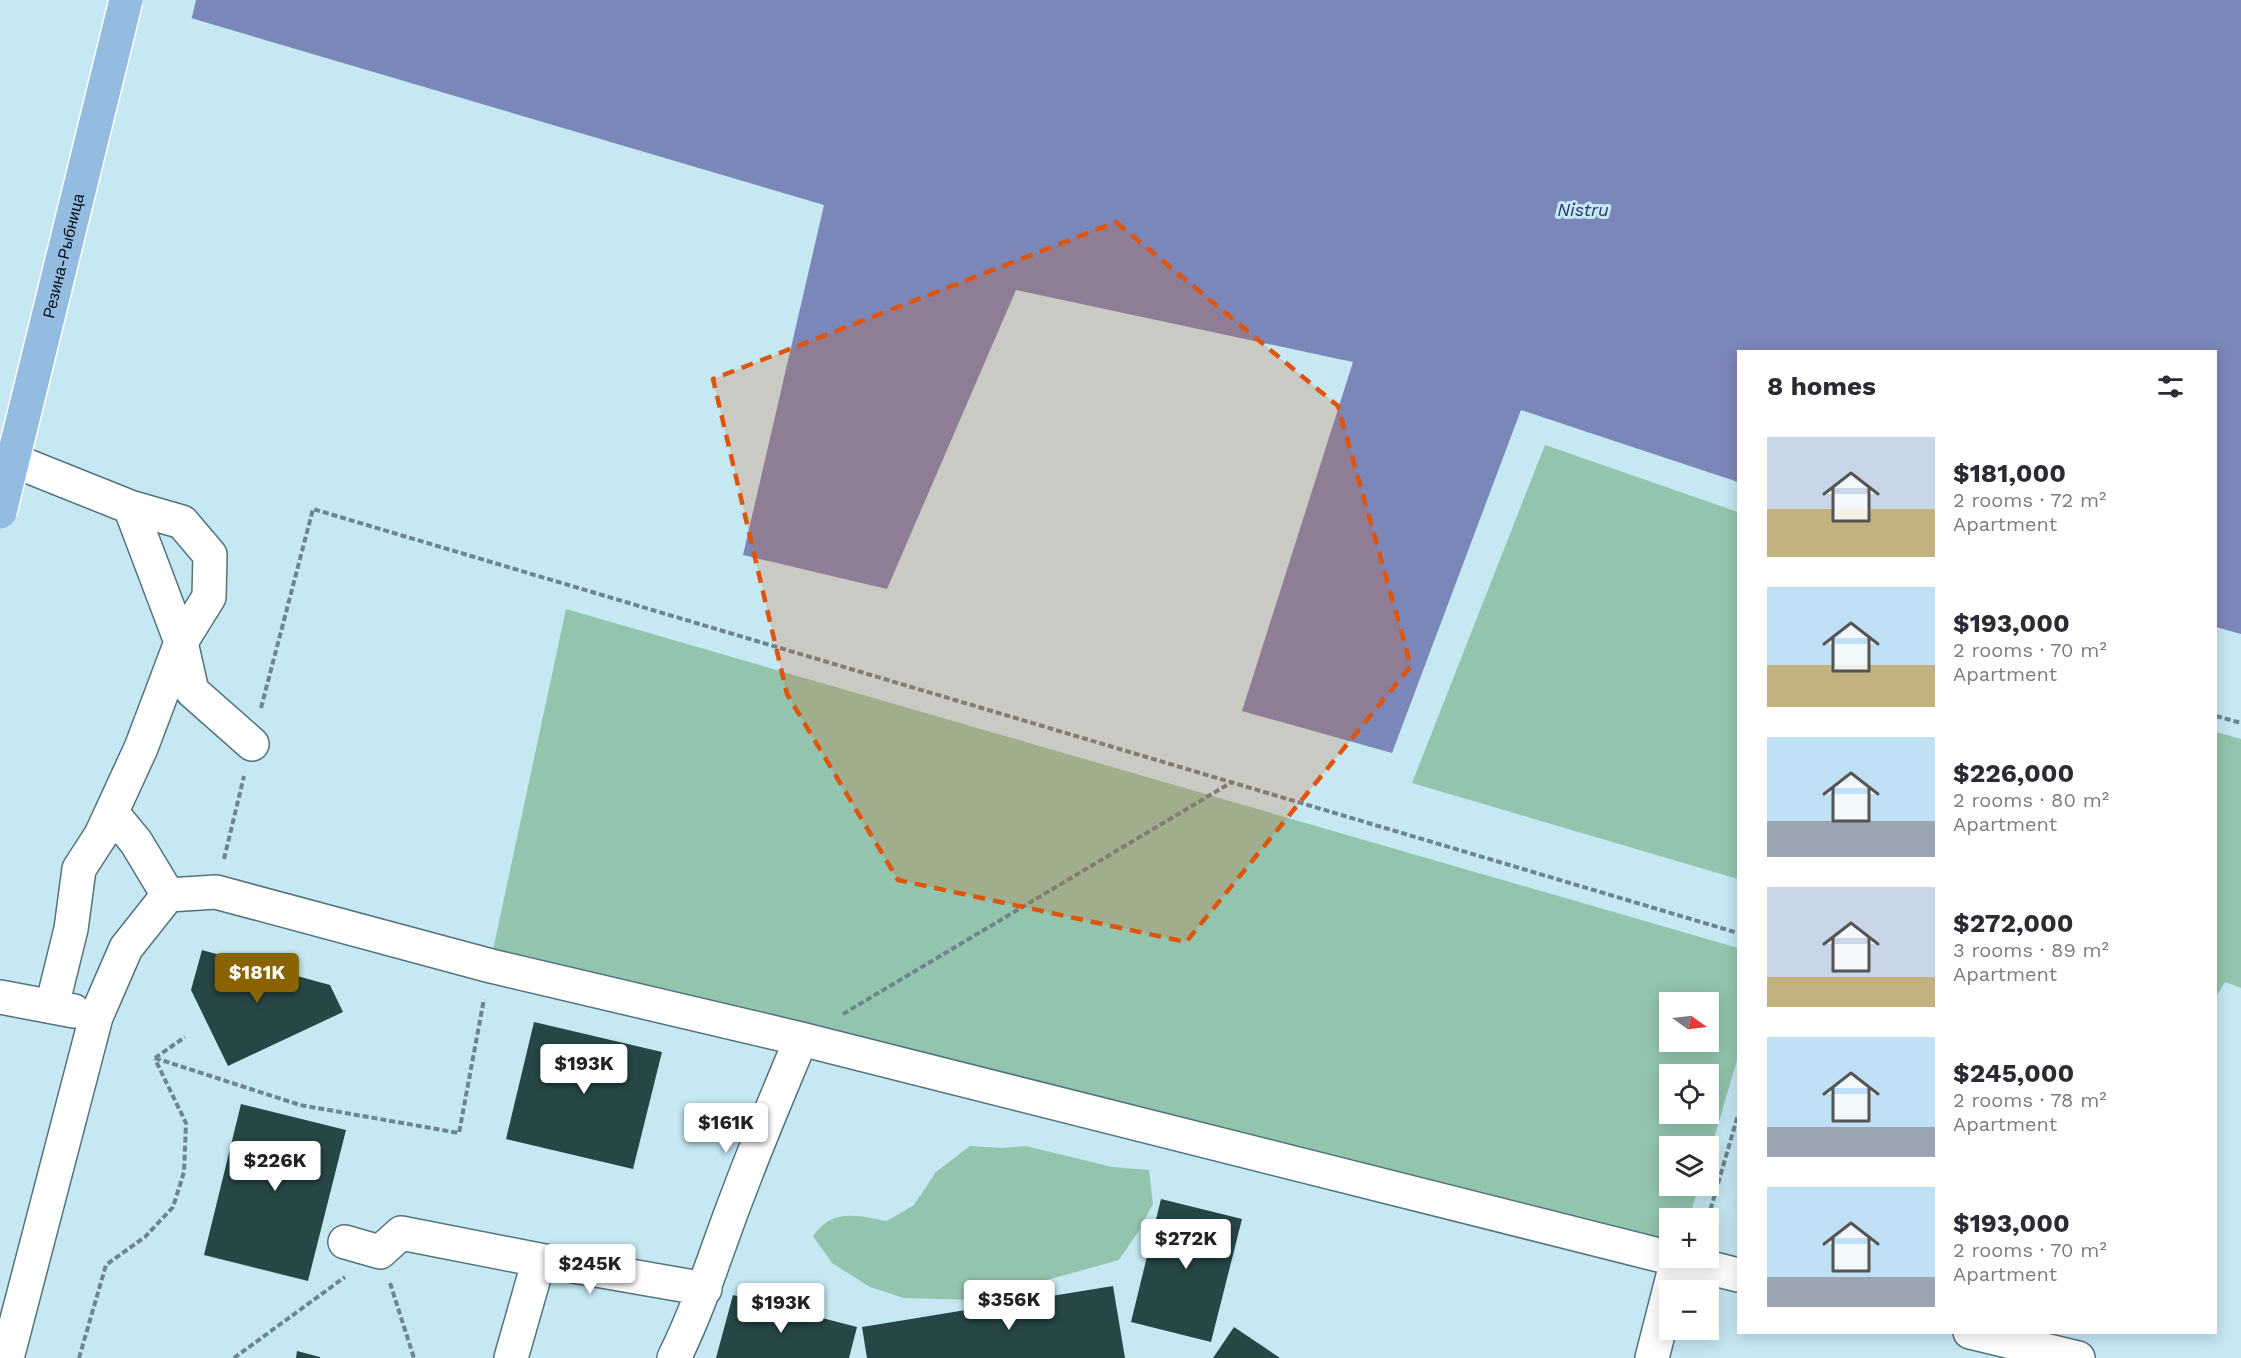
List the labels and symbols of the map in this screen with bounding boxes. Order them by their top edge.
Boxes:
street label: Резина-Рыбница [39,191,88,320]
water label: Nistru [1557,199,1609,220]
pin: $181K [215,953,299,1004]
north arrow [1659,992,1719,1052]
pin: $193K [542,1044,626,1095]
pin: $161K [684,1103,768,1154]
pin: $226K [233,1141,317,1192]
pin: $272K [1144,1219,1228,1270]
pin: $245K [548,1244,632,1295]
pin: $356K [967,1280,1051,1331]
pin: $193K [739,1283,823,1334]

